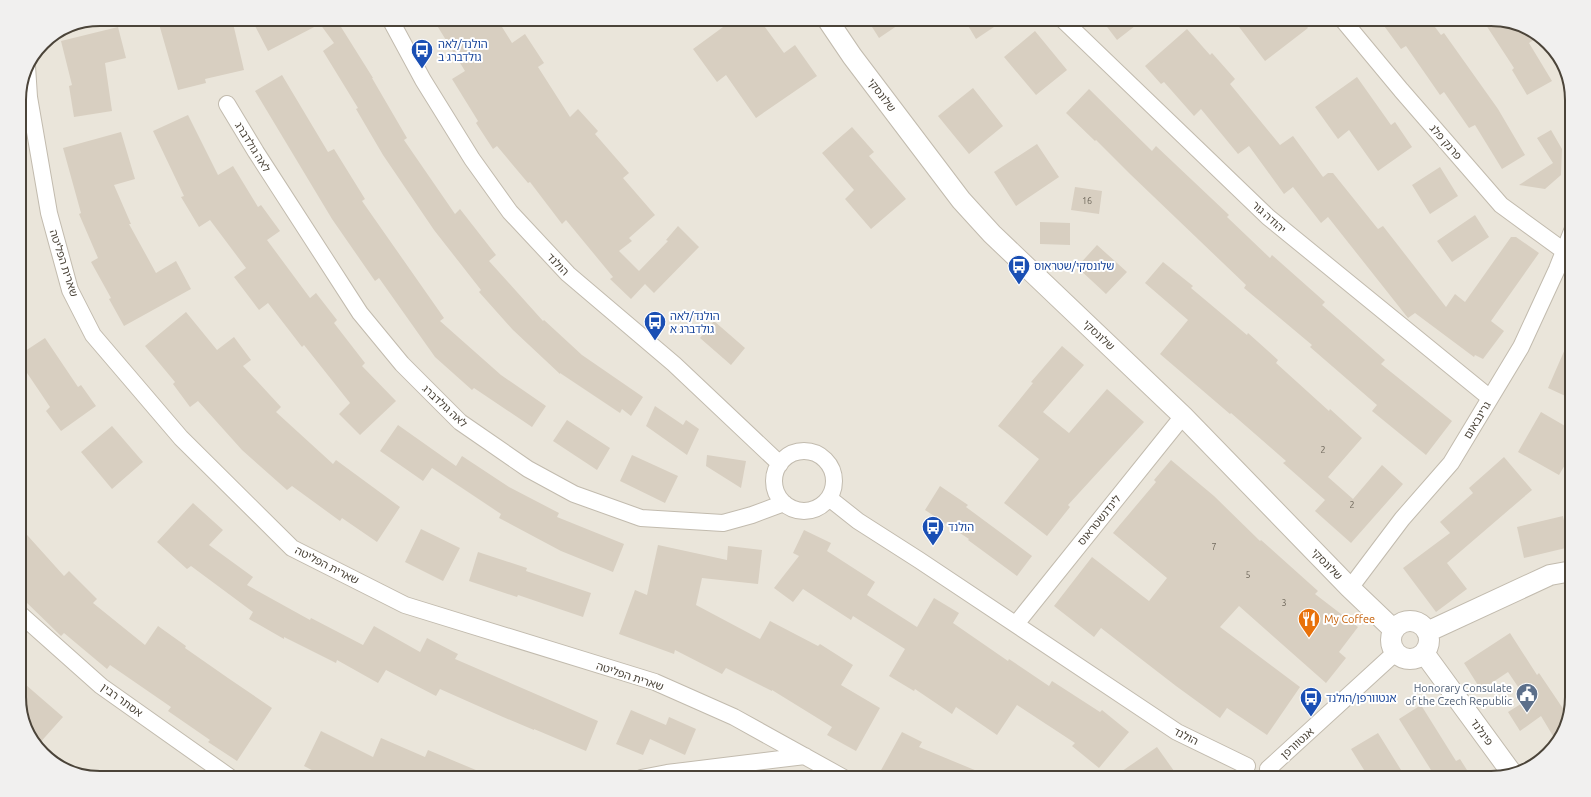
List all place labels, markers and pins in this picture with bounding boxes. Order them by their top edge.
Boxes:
bus stop icon: הולנד/לאה גולדברג ב [409,37,435,70]
place label: הולנד/לאה גולדברג ב [438,38,488,63]
bus stop icon: שלונסקי/שטראוס [1006,253,1032,286]
place label: שלונסקי/שטראוס [1034,260,1114,272]
bus stop icon: הולנד/לאה גולדברג א [642,309,668,342]
place label: הולנד/לאה גולדברג א [670,310,720,335]
bus stop icon: הולנד [920,514,946,547]
place label: הולנד [948,521,974,533]
restaurant icon: My Coffee [1296,606,1322,639]
place label: My Coffee [1324,613,1375,625]
public building icon: Honorary Consulate of the Czech Republic [1514,681,1540,714]
place label: Honorary Consulate of the Czech Republic [1405,682,1512,707]
bus stop icon: אנטוורפן/הולנד [1298,685,1324,718]
place label: אנטוורפן/הולנד [1326,692,1396,704]

